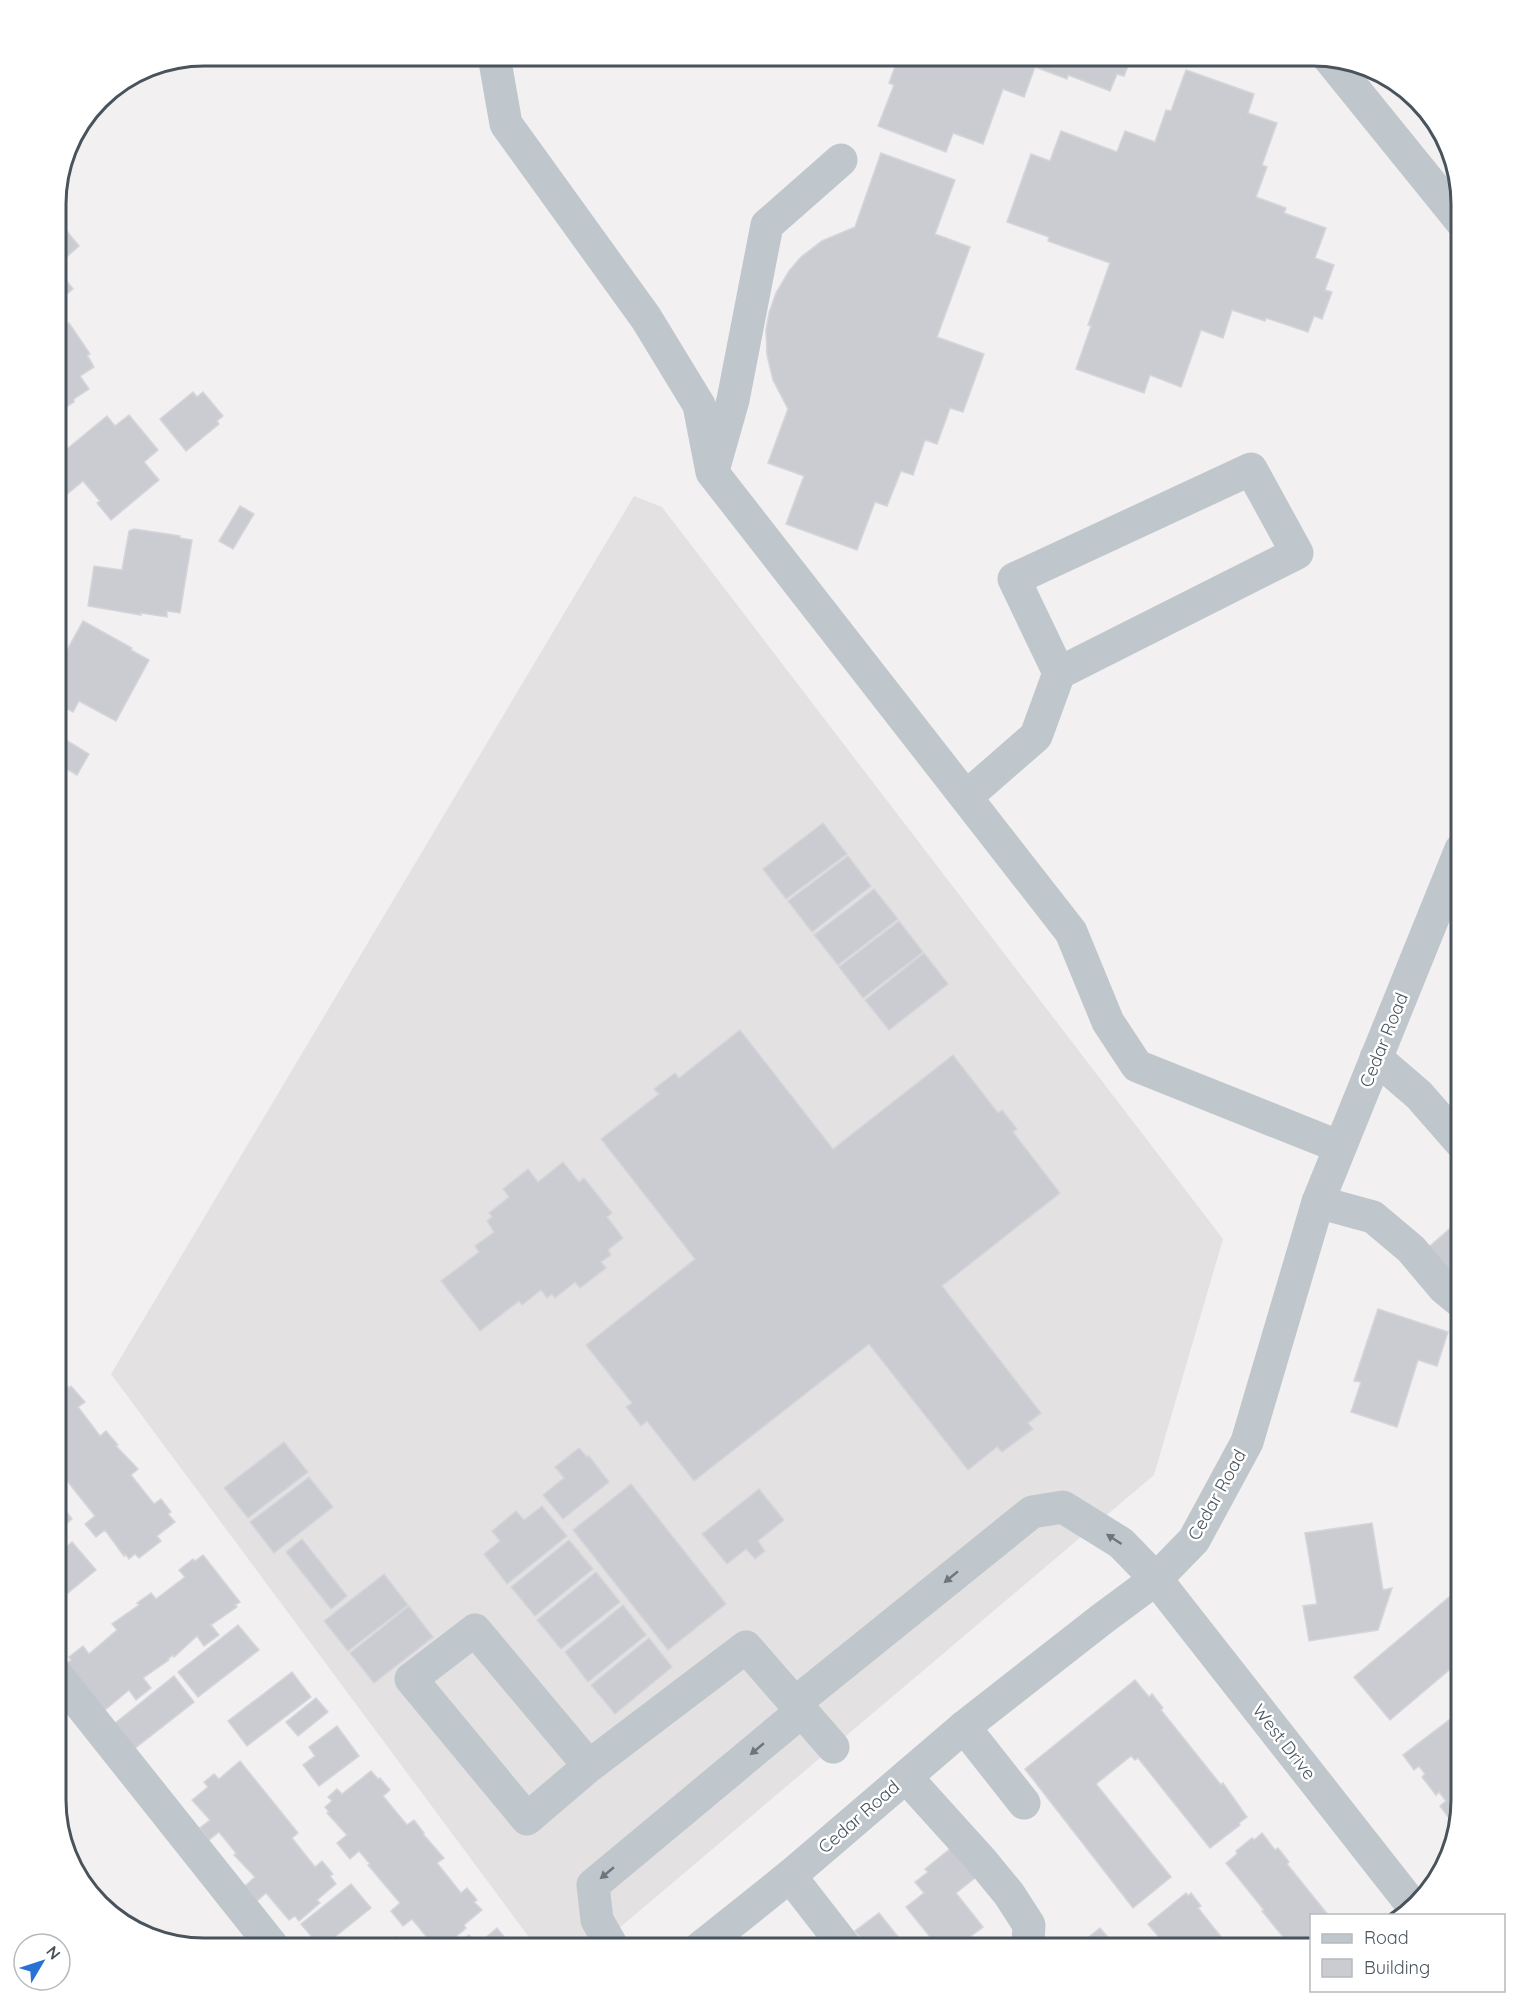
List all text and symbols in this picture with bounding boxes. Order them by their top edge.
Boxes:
street label: Cedar Road [1354,989,1413,1091]
street label: Cedar Road [1182,1445,1251,1544]
one-way arrow [1106,1534,1122,1545]
one-way arrow [943,1571,959,1584]
street label: West Drive [1248,1699,1321,1784]
one-way arrow [750,1742,765,1755]
street label: Cedar Road [813,1775,904,1858]
one-way arrow [599,1867,615,1880]
legend [1310,1914,1505,1992]
text: Road [1364,1926,1409,1949]
north arrow [12,1932,72,1992]
text: N [42,1942,65,1963]
text: Building [1364,1956,1430,1979]

